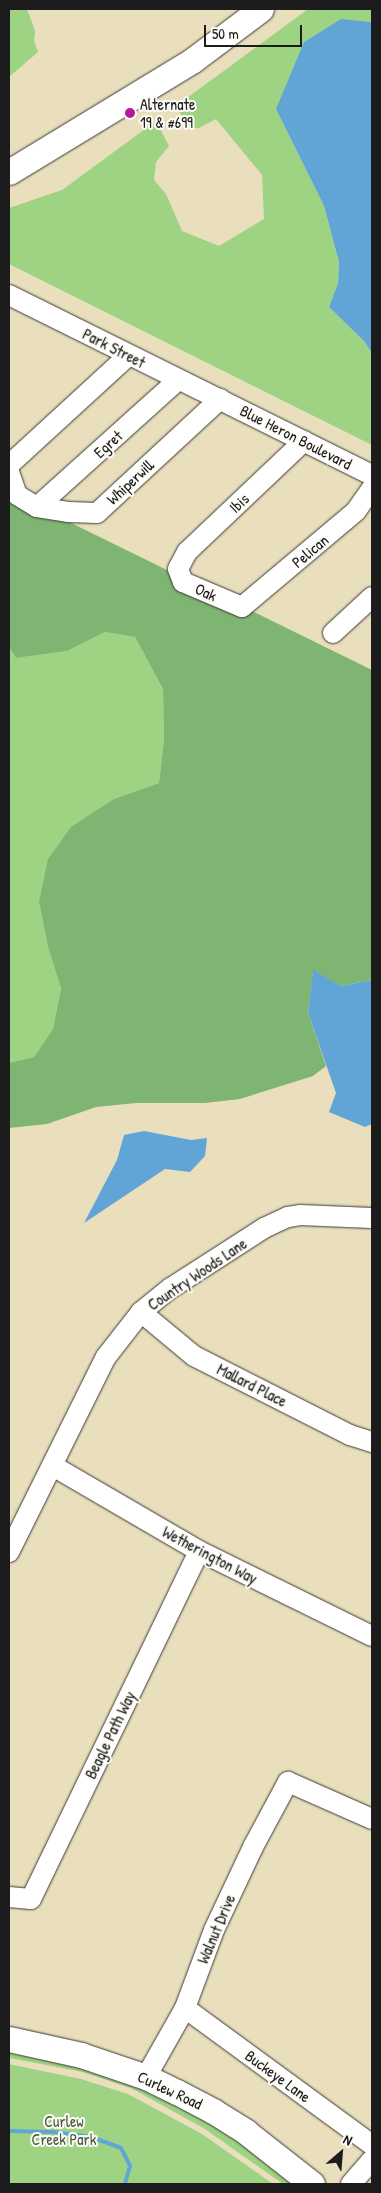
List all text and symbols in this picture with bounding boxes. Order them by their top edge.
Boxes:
scale bar [206,15,304,47]
text: 50 m [212,23,239,44]
place label: Alternate 19 & #699 [140,94,195,132]
marker: Alternate 19 & #699 [124,107,136,119]
street label: Park Street [79,324,149,372]
street label: Blue Heron Boulevard [237,401,355,473]
street label: Egret [90,426,126,462]
street label: Whiperwill [102,455,158,509]
street label: Ibis [225,489,253,517]
street label: Pelican [288,530,332,572]
street label: Oak [192,579,220,605]
street label: Country Woods Lane [144,1234,250,1314]
street label: Mallard Place [214,1359,290,1411]
street label: Wetherington Way [159,1522,261,1588]
street label: Beagle Path Way [81,1688,139,1782]
street label: Walnut Drive [193,1892,239,1966]
street label: Buckeye Lane [241,2046,315,2106]
street label: Curlew Road [135,2067,205,2113]
park label: Curlew Creek Park [32,2111,96,2149]
north arrow [316,2128,366,2178]
text: N [340,2129,356,2149]

